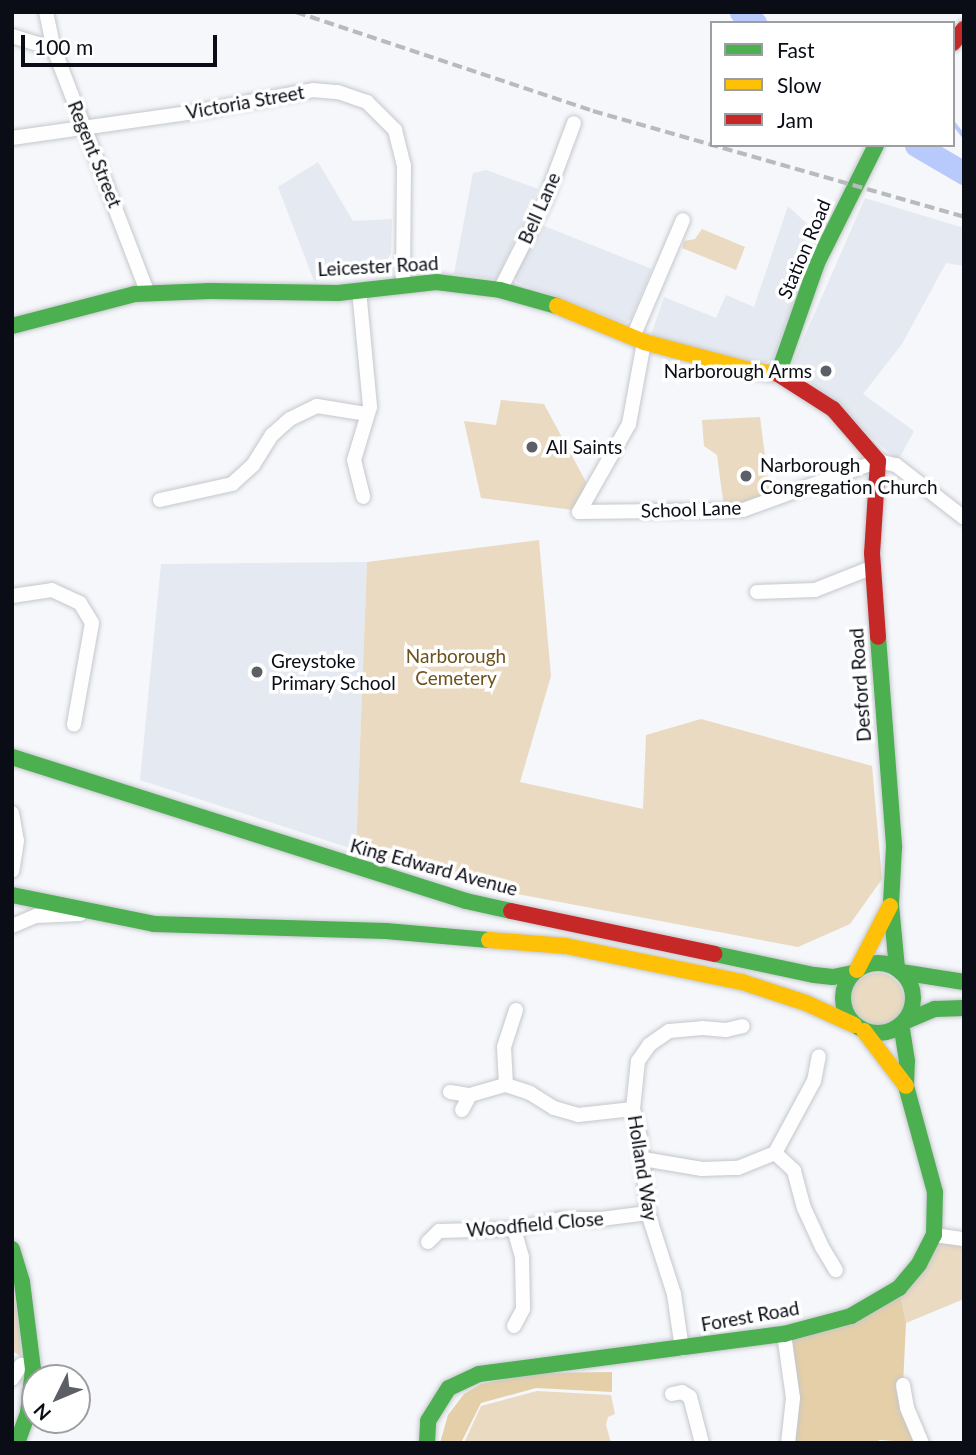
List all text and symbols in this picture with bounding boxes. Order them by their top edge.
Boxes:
scale bar [24,21,220,65]
legend [710,21,955,147]
text: 100 m [34,34,93,59]
text: Fast [777,37,814,62]
text: Slow [777,72,821,97]
street label: Victoria Street [184,80,306,124]
street label: Regent Street [63,97,127,211]
text: Jam [777,107,813,132]
street label: Bell Lane [513,169,565,247]
street label: Station Road [773,196,835,302]
street label: Leicester Road [317,251,439,281]
place label: Narborough Arms [663,360,812,382]
marker: Narborough Arms [818,363,834,379]
place label: All Saints [546,436,622,458]
marker: All Saints [524,439,540,455]
place label: Narborough Congregation Church [760,454,938,498]
marker: Narborough Congregation Church [738,468,754,484]
street label: School Lane [640,496,742,522]
street label: Desford Road [845,627,875,743]
park label: Narborough Cemetery [406,645,506,689]
place label: Greystoke Primary School [271,650,396,694]
marker: Greystoke Primary School [249,664,265,680]
street label: King Edward Avenue [348,834,520,900]
street label: Holland Way [623,1113,663,1223]
street label: Woodfield Close [465,1207,605,1241]
street label: Forest Road [699,1296,801,1336]
north arrow [21,1364,91,1434]
text: N [28,1399,55,1426]

